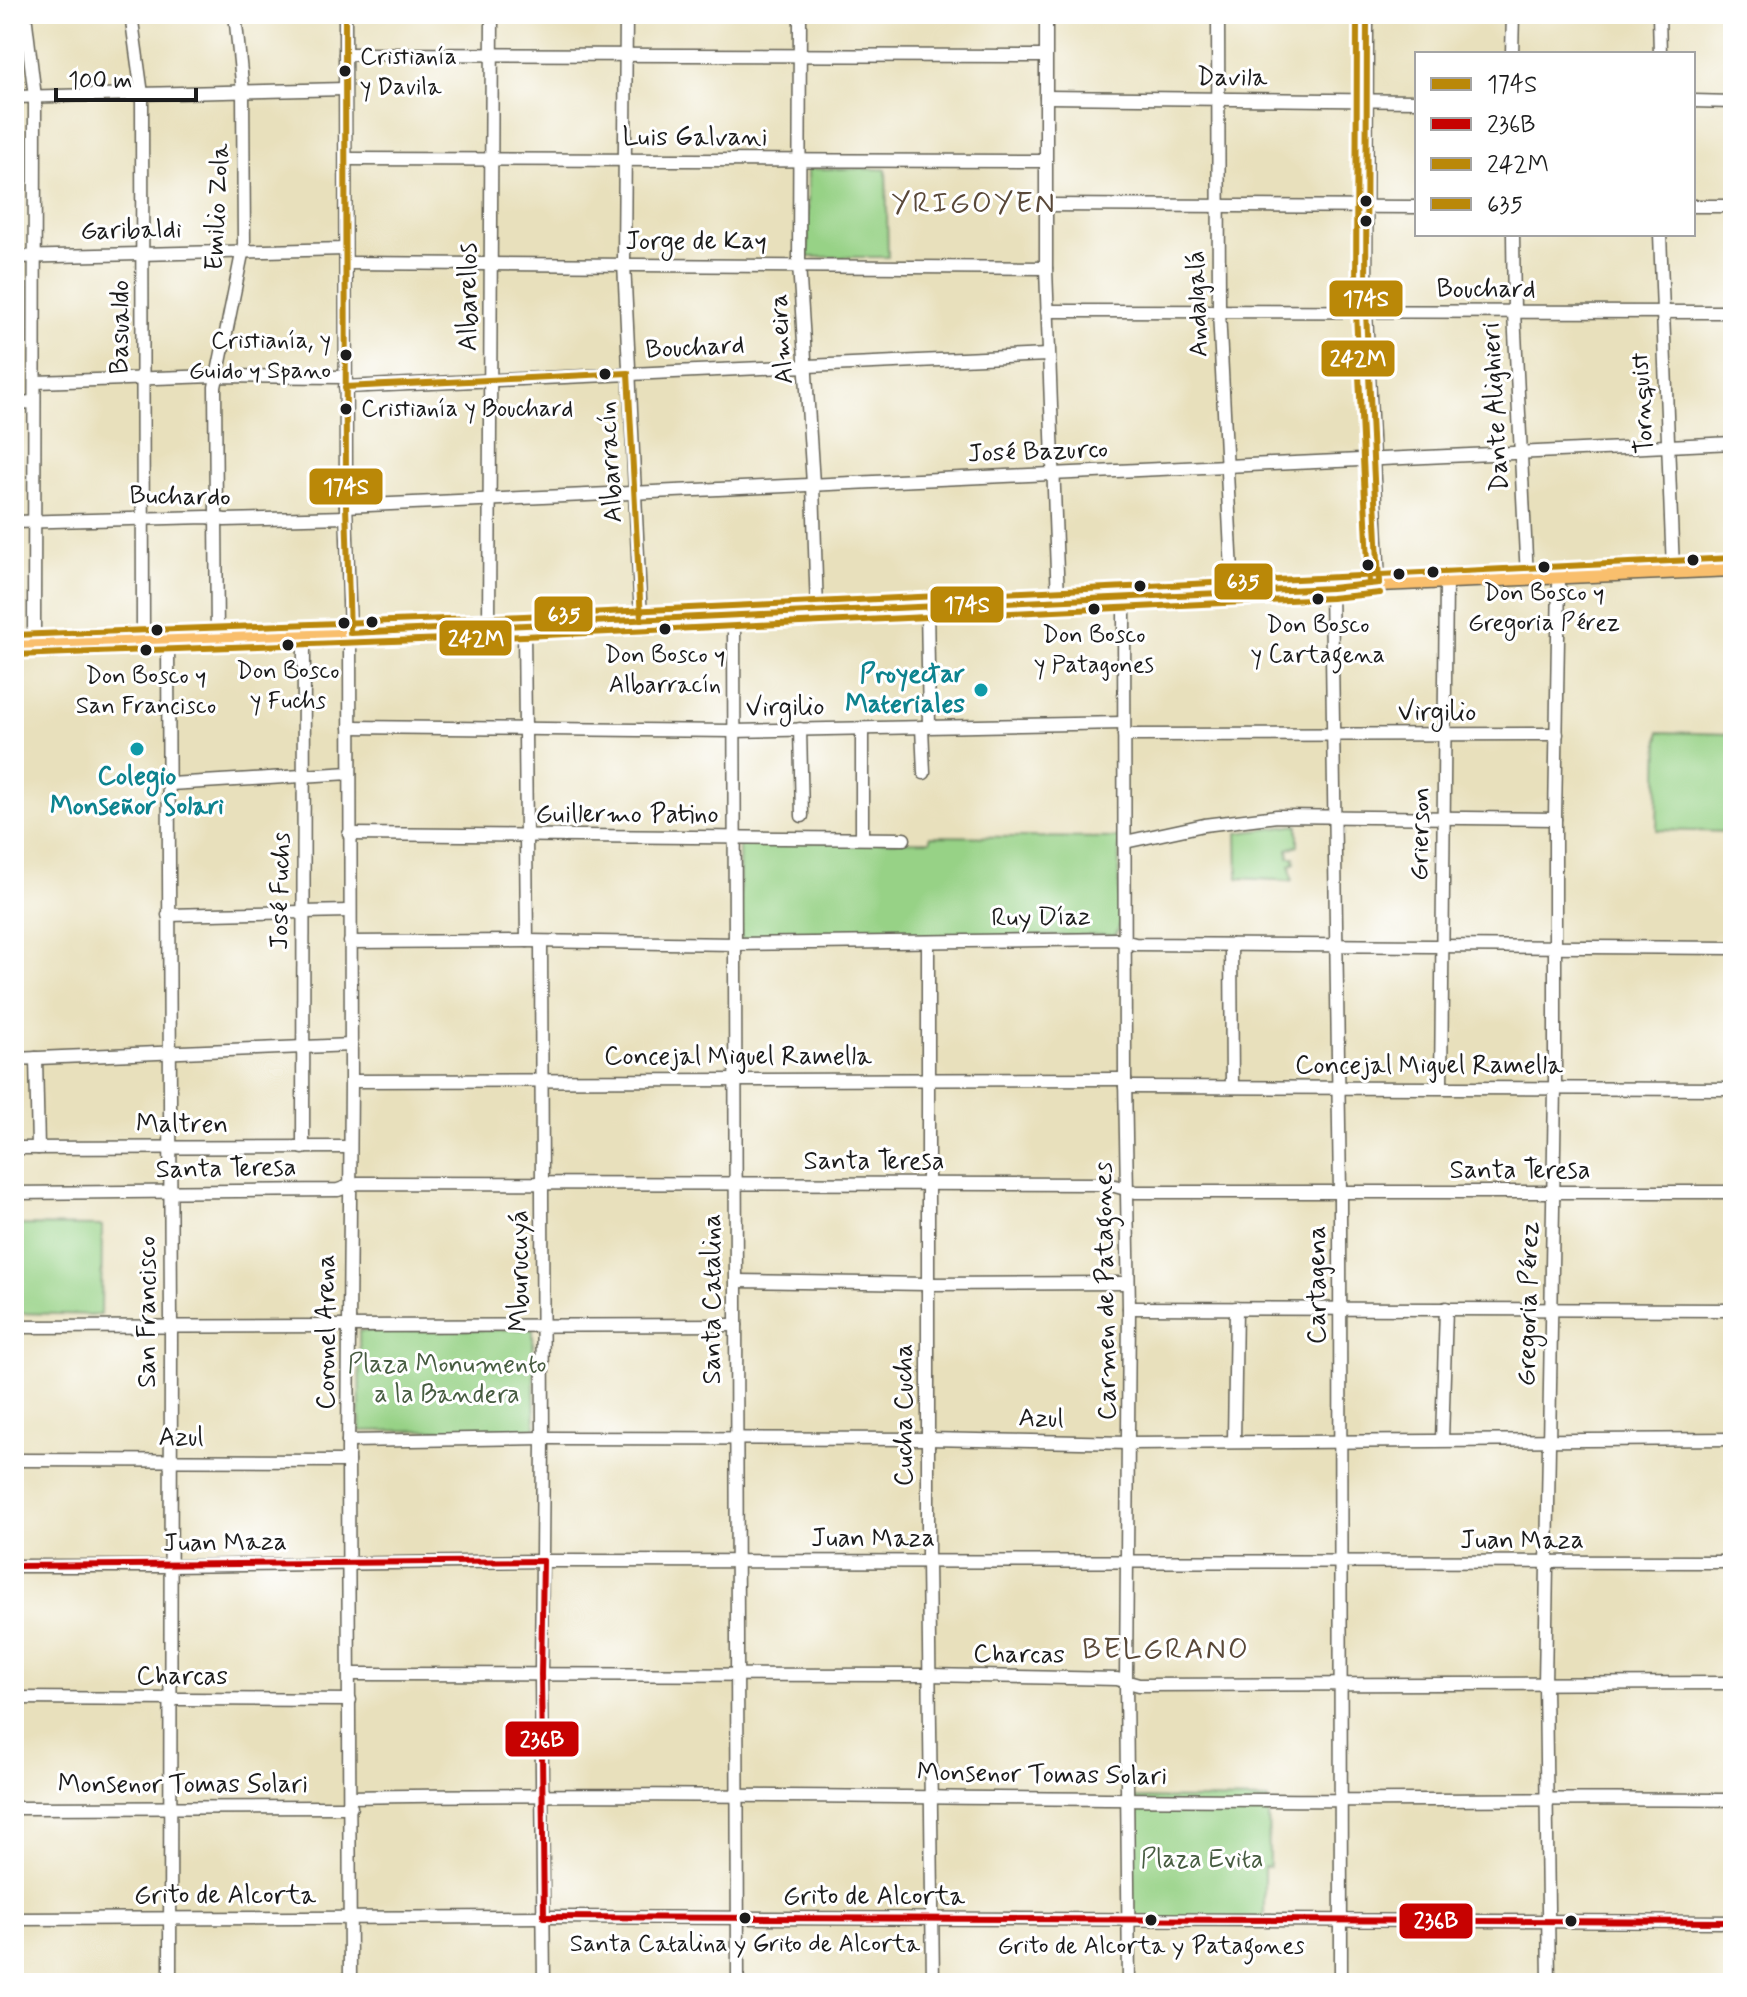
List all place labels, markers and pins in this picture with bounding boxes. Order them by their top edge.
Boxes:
place label: Cristianía y Davila [360,42,457,103]
marker: Cristianía y Davila [337,63,353,79]
unlabelled marker [1358,193,1374,209]
unlabelled marker [1358,213,1374,229]
place label: Cristianía, y Guido y Spano [189,326,331,387]
marker: Cristianía, y Guido y Spano [338,347,354,363]
unlabelled marker [597,366,613,382]
place label: Cristianía y Bouchard [361,394,573,425]
marker: Cristianía y Bouchard [338,401,354,417]
unlabelled marker [1685,552,1701,568]
unlabelled marker [1360,557,1376,573]
marker: Don Bosco y Gregoria Pérez [1536,559,1552,575]
unlabelled marker [1425,564,1441,580]
unlabelled marker [1391,566,1407,582]
unlabelled marker [1132,578,1148,594]
place label: Don Bosco y Gregoria Pérez [1468,578,1620,641]
marker: Don Bosco y Cartagena [1310,591,1326,607]
marker: Don Bosco y Patagones [1086,601,1102,617]
place label: Don Bosco y Cartagena [1251,610,1385,674]
unlabelled marker [364,614,380,630]
unlabelled marker [336,615,352,631]
place label: Don Bosco y Patagones [1034,620,1154,681]
marker: Don Bosco y Albarracín [657,621,673,637]
unlabelled marker [149,622,165,638]
marker: Don Bosco y Fuchs [280,637,296,653]
place label: Don Bosco y Albarracín [605,640,725,701]
marker: Don Bosco y San Francisco [138,642,154,658]
place label: Don Bosco y Fuchs [236,656,340,717]
place label: Proyectar Materiales [845,658,965,722]
place label: Don Bosco y San Francisco [76,661,216,722]
marker: Proyectar Materiales [972,681,990,699]
marker: Colegio Monseñor Solari [128,740,146,758]
place label: Colegio Monseñor Solari [50,760,224,824]
marker: Santa Catalina y Grito de Alcorta [737,1910,753,1926]
marker: Grito de Alcorta y Patagones [1143,1912,1159,1928]
unlabelled marker [1563,1913,1579,1929]
place label: Santa Catalina y Grito de Alcorta [570,1929,921,1960]
place label: Grito de Alcorta y Patagones [997,1931,1305,1965]

